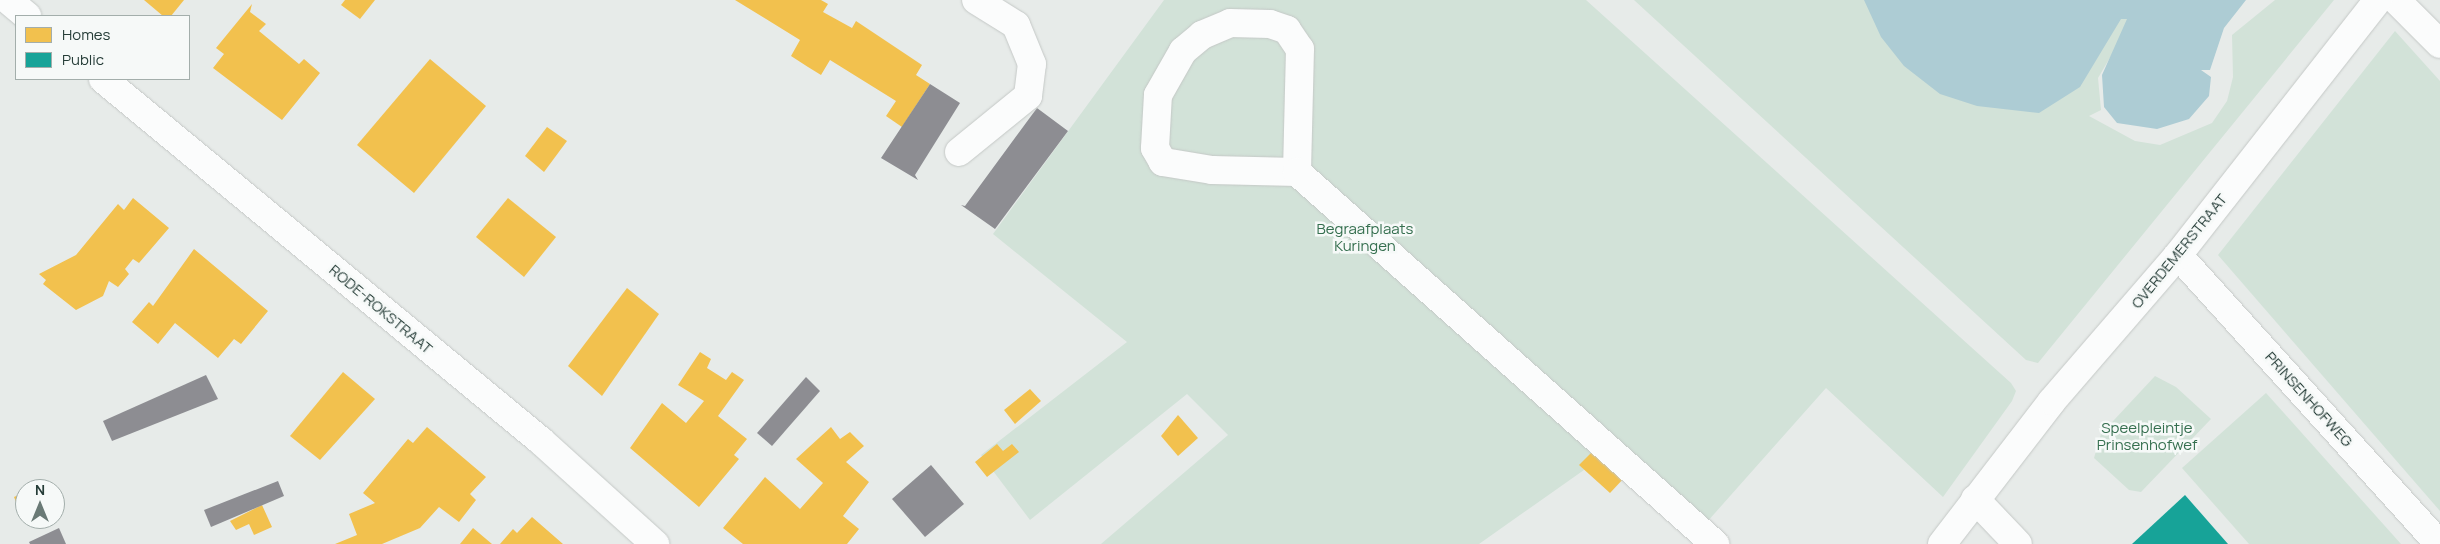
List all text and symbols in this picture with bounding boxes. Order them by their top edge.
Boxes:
legend [15,15,190,80]
text: Homes [62,24,110,45]
text: Public [62,49,104,70]
street label: OVERDEMERSTRAAT [2127,190,2231,312]
park label: Begraafplaats Kuringen [1317,219,1413,254]
street label: RODE-ROKSTRAAT [326,261,436,357]
street label: PRINSENHOFWEG [2262,348,2356,450]
park label: Speelpleintje Prinsenhofwef [2097,418,2197,453]
north arrow [15,479,65,529]
text: N [35,480,45,499]

